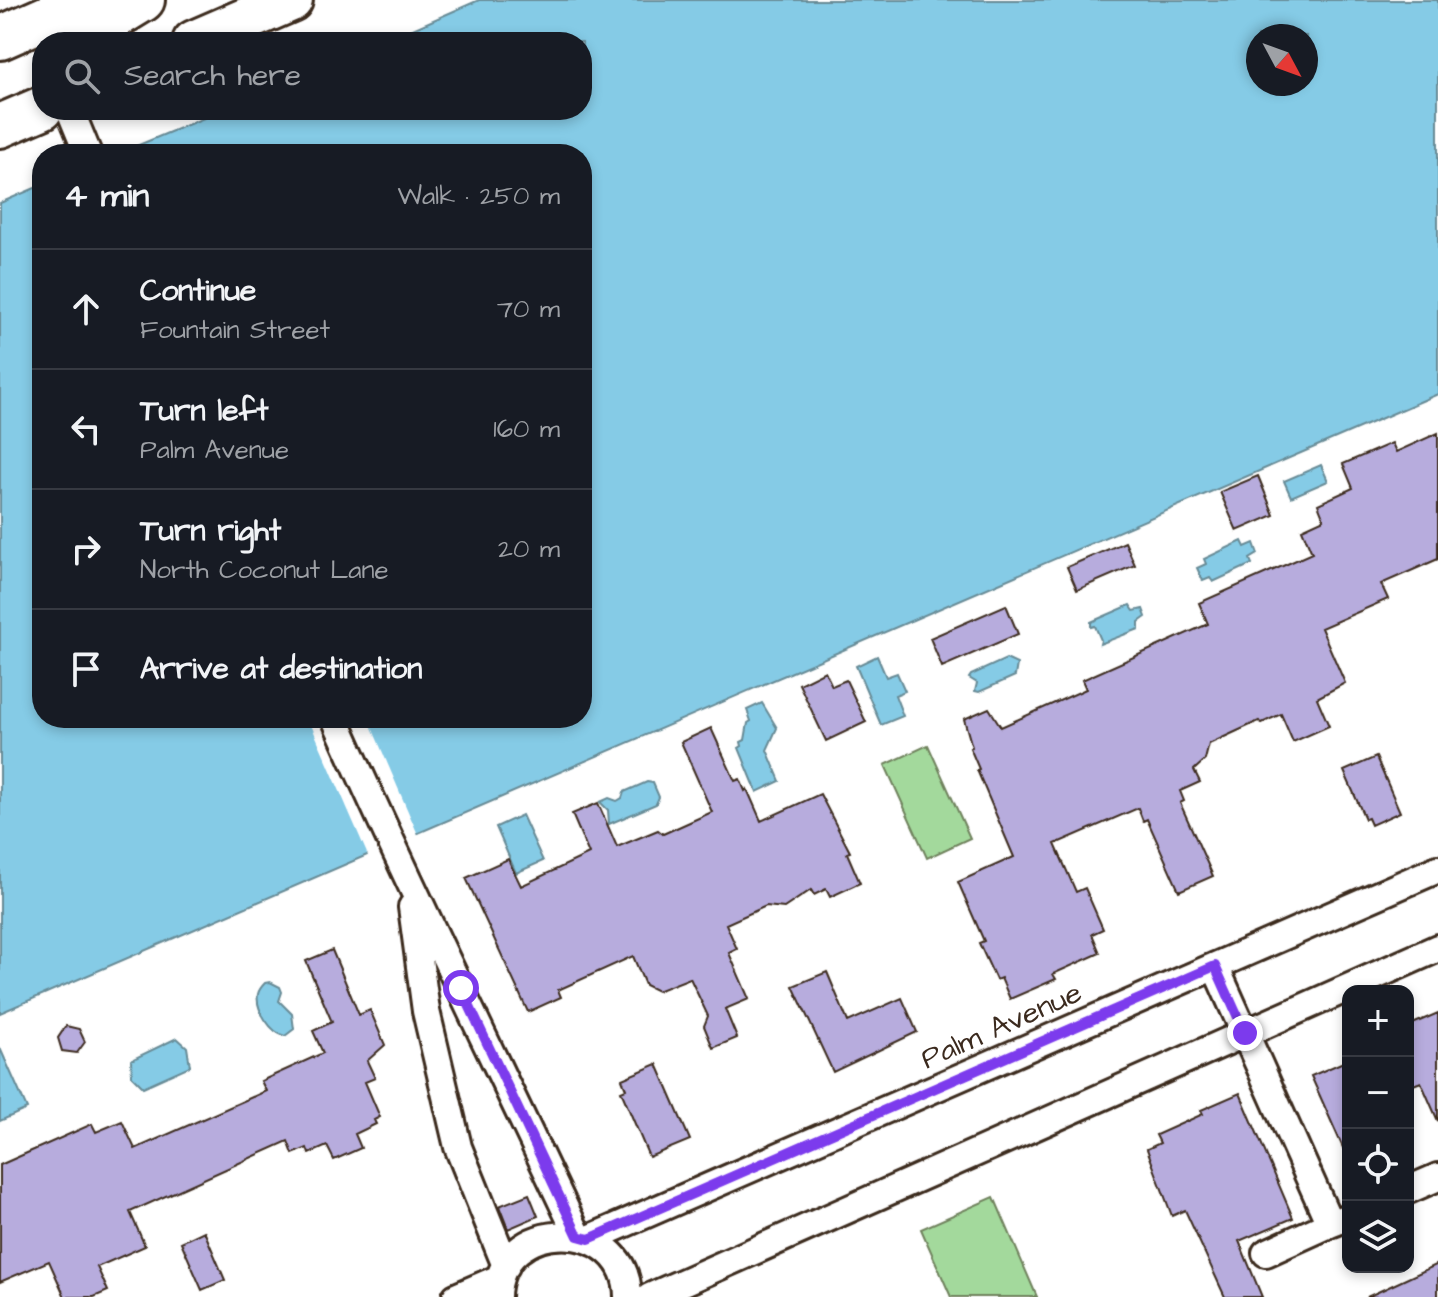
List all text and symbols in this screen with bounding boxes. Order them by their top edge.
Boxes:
north arrow [1246,24,1318,96]
search box [32,32,592,120]
icon: search [60,54,104,98]
text: Search here [124,55,301,97]
text: 4 min [64,172,149,220]
text: Walk · 250 m [397,178,560,214]
text: Continue [140,270,256,312]
icon: ahead [64,287,108,331]
text: 70 m [497,291,560,327]
text: Fountain Street [140,312,330,348]
text: Turn left [140,390,268,432]
icon: left [64,407,108,451]
text: 160 m [493,411,560,447]
text: Palm Avenue [140,432,289,468]
text: Turn right [140,510,281,552]
icon: right [64,527,108,571]
text: 20 m [498,531,560,567]
text: North Coconut Lane [140,552,389,588]
icon: arrive [64,647,108,691]
text: Arrive at destination [140,648,422,690]
route start [443,970,479,1006]
street label: Palm Avenue [914,972,1088,1080]
map controls [1342,985,1414,1273]
button: + [1342,985,1414,1057]
route end [1227,1015,1263,1051]
button: − [1342,1057,1414,1129]
button: locate [1342,1129,1414,1201]
button: layers [1342,1201,1414,1273]

